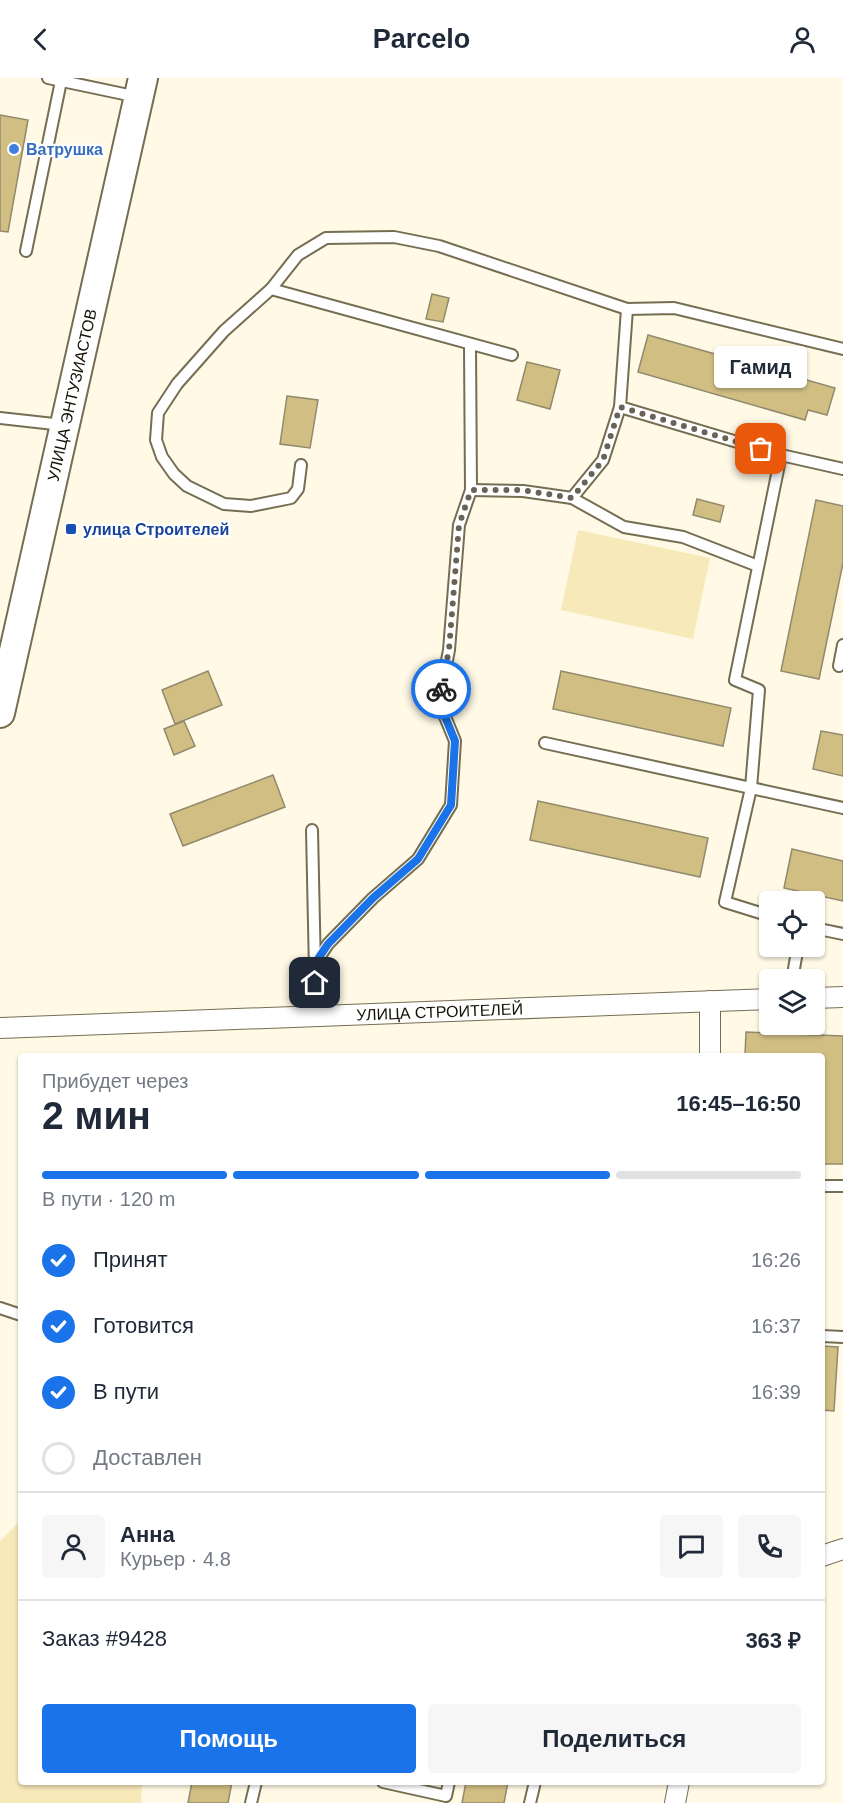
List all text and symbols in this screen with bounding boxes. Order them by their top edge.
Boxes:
icon: back [24,23,57,56]
icon: person [786,23,819,56]
text: Parcelo [373,24,470,54]
place label: Ватрушка [26,141,103,158]
marker: Ватрушка [7,142,21,156]
street label: УЛИЦА ЭНТУЗИАСТОВ [44,307,99,483]
callout: Гамид [714,347,807,389]
text: Гамид [730,356,791,378]
pin [735,423,786,474]
icon: bag [744,432,777,465]
place label: улица Строителей [83,521,229,538]
marker: улица Строителей [64,522,78,536]
courier [411,659,471,719]
icon: bike [425,673,458,706]
map controls [759,891,825,1035]
button: locate [759,891,825,957]
pin [289,957,340,1008]
icon: home [298,966,331,999]
button: layers [759,969,825,1035]
street label: УЛИЦА СТРОИТЕЛЕЙ [356,999,523,1023]
text: Прибудет через [42,1070,188,1092]
text: 16:45–16:50 [676,1091,801,1116]
text: 2 мин [42,1094,151,1137]
text: В пути · 120 m [42,1188,175,1210]
icon: check [42,1244,75,1277]
text: Принят [93,1247,167,1272]
text: 16:26 [751,1249,801,1271]
icon: check [42,1310,75,1343]
text: Готовится [93,1313,194,1338]
text: 16:37 [751,1315,801,1337]
icon: check [42,1376,75,1409]
text: В пути [93,1379,159,1404]
text: 16:39 [751,1381,801,1403]
text: Доставлен [93,1445,202,1470]
button: person [42,1515,105,1578]
button: chat [660,1515,723,1578]
button: phone [738,1515,801,1578]
text: Анна [120,1522,175,1547]
text: Курьер · 4.8 [120,1548,231,1570]
text: Заказ #9428 [42,1626,167,1651]
text: 363 ₽ [745,1628,801,1653]
button: Помощь [42,1704,416,1773]
button: Поделиться [428,1704,801,1773]

